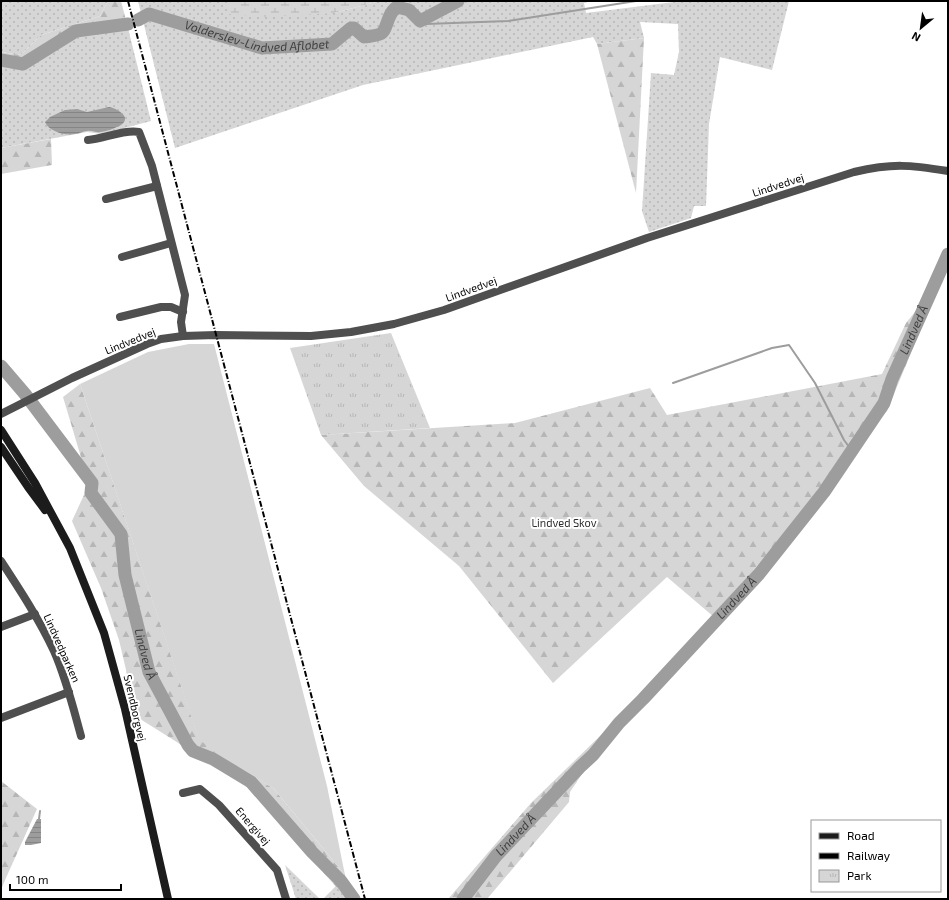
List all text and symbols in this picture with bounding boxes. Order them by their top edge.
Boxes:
north arrow [901,8,941,48]
water label: Volderslev-Lindved Afløbet [183,17,330,54]
text: N [909,30,923,45]
street label: Lindvedvej [750,170,806,200]
street label: Lindvedvej [443,273,499,305]
water label: Lindved Å [896,303,930,356]
street label: Lindvedvej [103,324,157,358]
park label: Lindved Skov [531,516,597,529]
water label: Lindved Å [713,574,759,621]
street label: Lindvedparken [42,612,83,684]
water label: Lindved Å [132,627,160,682]
street label: Svendborgvej [121,673,149,743]
street label: Energivej [233,804,273,848]
water label: Lindved Å [492,811,538,858]
legend [811,820,941,892]
text: Road [847,828,875,842]
text: Railway [847,848,891,862]
scale bar [10,866,121,892]
text: Park [847,868,872,882]
text: 100 m [16,872,48,886]

